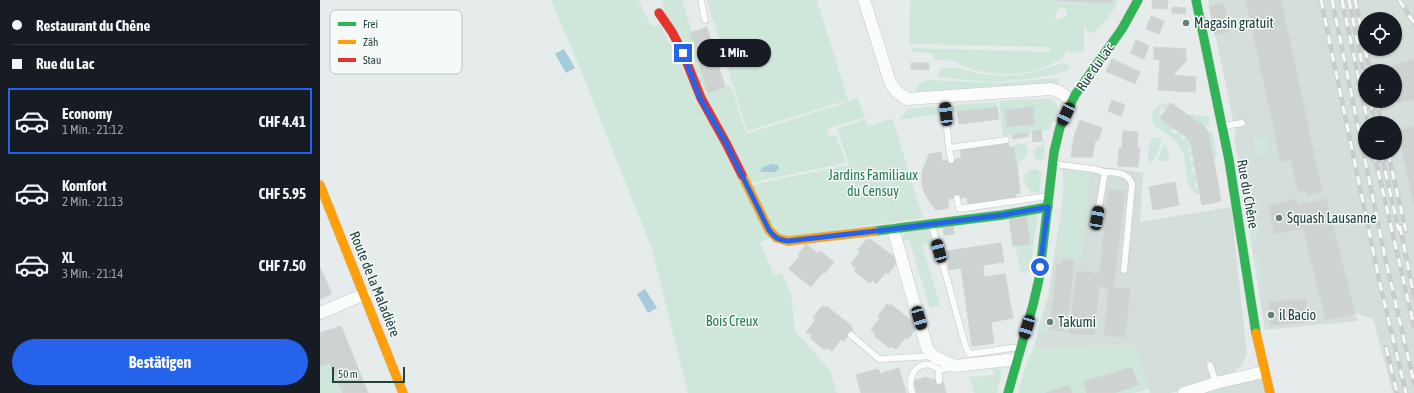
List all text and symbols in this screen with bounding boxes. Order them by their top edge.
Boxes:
legend [330,10,462,74]
map controls [1358,12,1402,160]
button: locate [1358,12,1402,56]
place label: Magasin gratuit [1194,15,1273,31]
text: Restaurant du Chêne [36,17,150,34]
text: Frei [363,18,378,30]
marker: Magasin gratuit [1181,18,1191,28]
text: Zäh [363,36,378,48]
callout: 1 Min. [697,39,771,67]
street label: Rue du Lac [1073,39,1118,94]
route end [674,44,692,62]
text: 1 Min. [720,45,748,60]
text: Stau [363,54,381,66]
text: Rue du Lac [36,55,94,72]
button: + [1358,64,1402,108]
car [939,101,953,127]
car [1055,101,1077,127]
icon: car [14,103,50,139]
text: Economy [62,105,112,122]
text: CHF 4.41 [259,113,306,130]
button: − [1358,116,1402,160]
text: 1 Min. · 21:12 [62,122,123,137]
street label: Rue du Chêne [1234,158,1262,230]
park label: Jardins Familiaux du Censuy [828,167,918,199]
icon: car [14,175,50,211]
text: Komfort [62,177,107,194]
text: CHF 5.95 [259,185,306,202]
text: 2 Min. · 21:13 [62,194,123,209]
car [1089,205,1105,231]
place label: Squash Lausanne [1287,210,1377,226]
marker: Squash Lausanne [1274,213,1284,223]
street label: Route de la Maladière [347,229,403,339]
car [930,238,948,264]
icon: car [14,247,50,283]
text: XL [62,249,75,266]
text: CHF 7.50 [259,257,306,274]
route start [1031,258,1049,276]
text: 3 Min. · 21:14 [62,266,123,281]
car [910,305,928,331]
place label: il Bacio [1279,307,1316,323]
marker: il Bacio [1266,310,1276,320]
park label: Bois Creux [706,313,759,329]
car [1018,314,1036,340]
place label: Takumi [1058,314,1096,330]
marker: Takumi [1045,317,1055,327]
button: Bestätigen [12,339,308,385]
scale bar [332,365,405,384]
text: 50 m [338,368,358,380]

